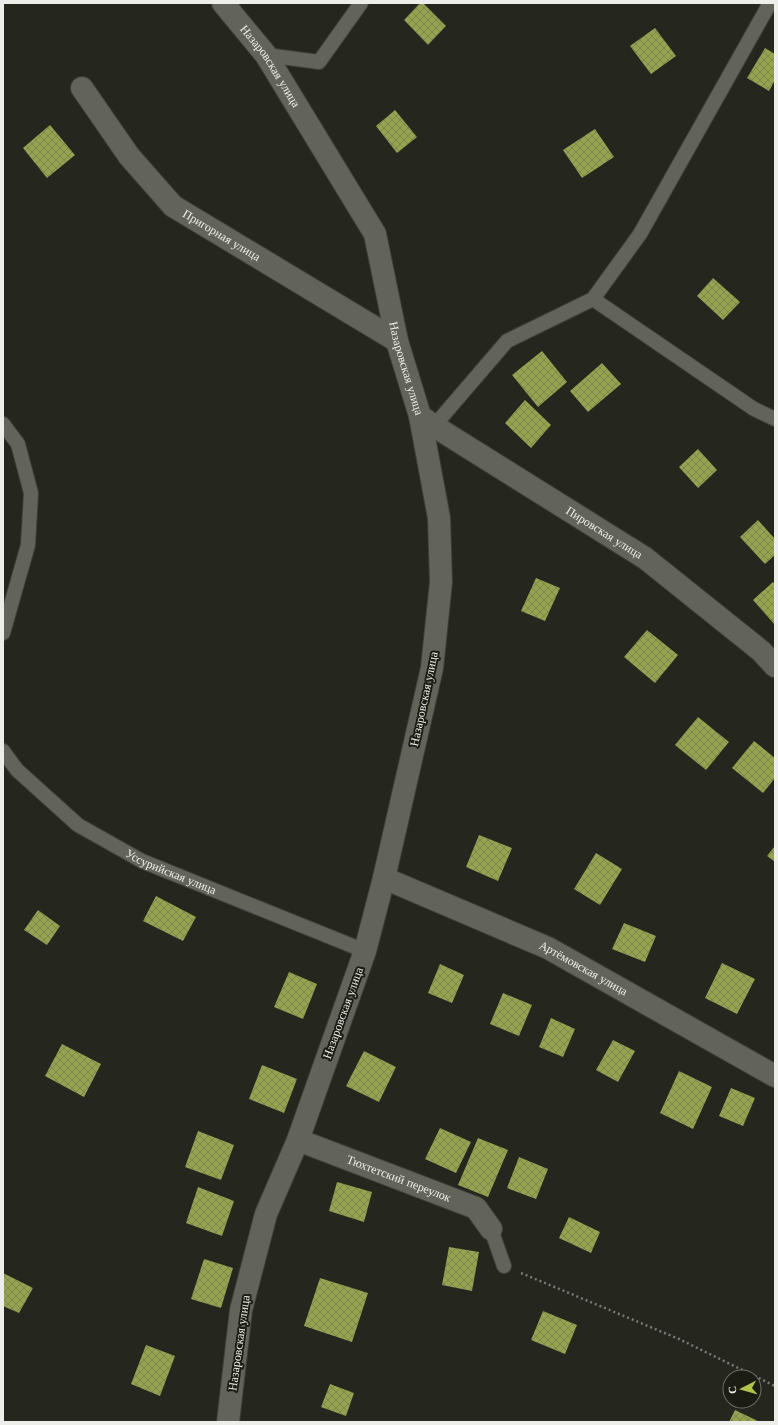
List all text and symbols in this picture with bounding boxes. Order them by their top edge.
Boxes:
street label: Назаровская улица [237,22,304,110]
street label: Пригорная улица [180,206,264,264]
street label: Назаровская улица [386,320,427,417]
street label: Пировская улица [563,502,646,562]
street label: Назаровская улица [406,649,441,748]
street label: Уссурийская улица [123,845,219,898]
street label: Артёмовская улица [537,937,631,999]
street label: Назаровская улица [319,964,366,1061]
street label: Тюхтетский переулок [345,1151,453,1205]
street label: Назаровская улица [224,1293,253,1392]
north arrow [722,1369,762,1409]
text: С [725,1385,739,1395]

